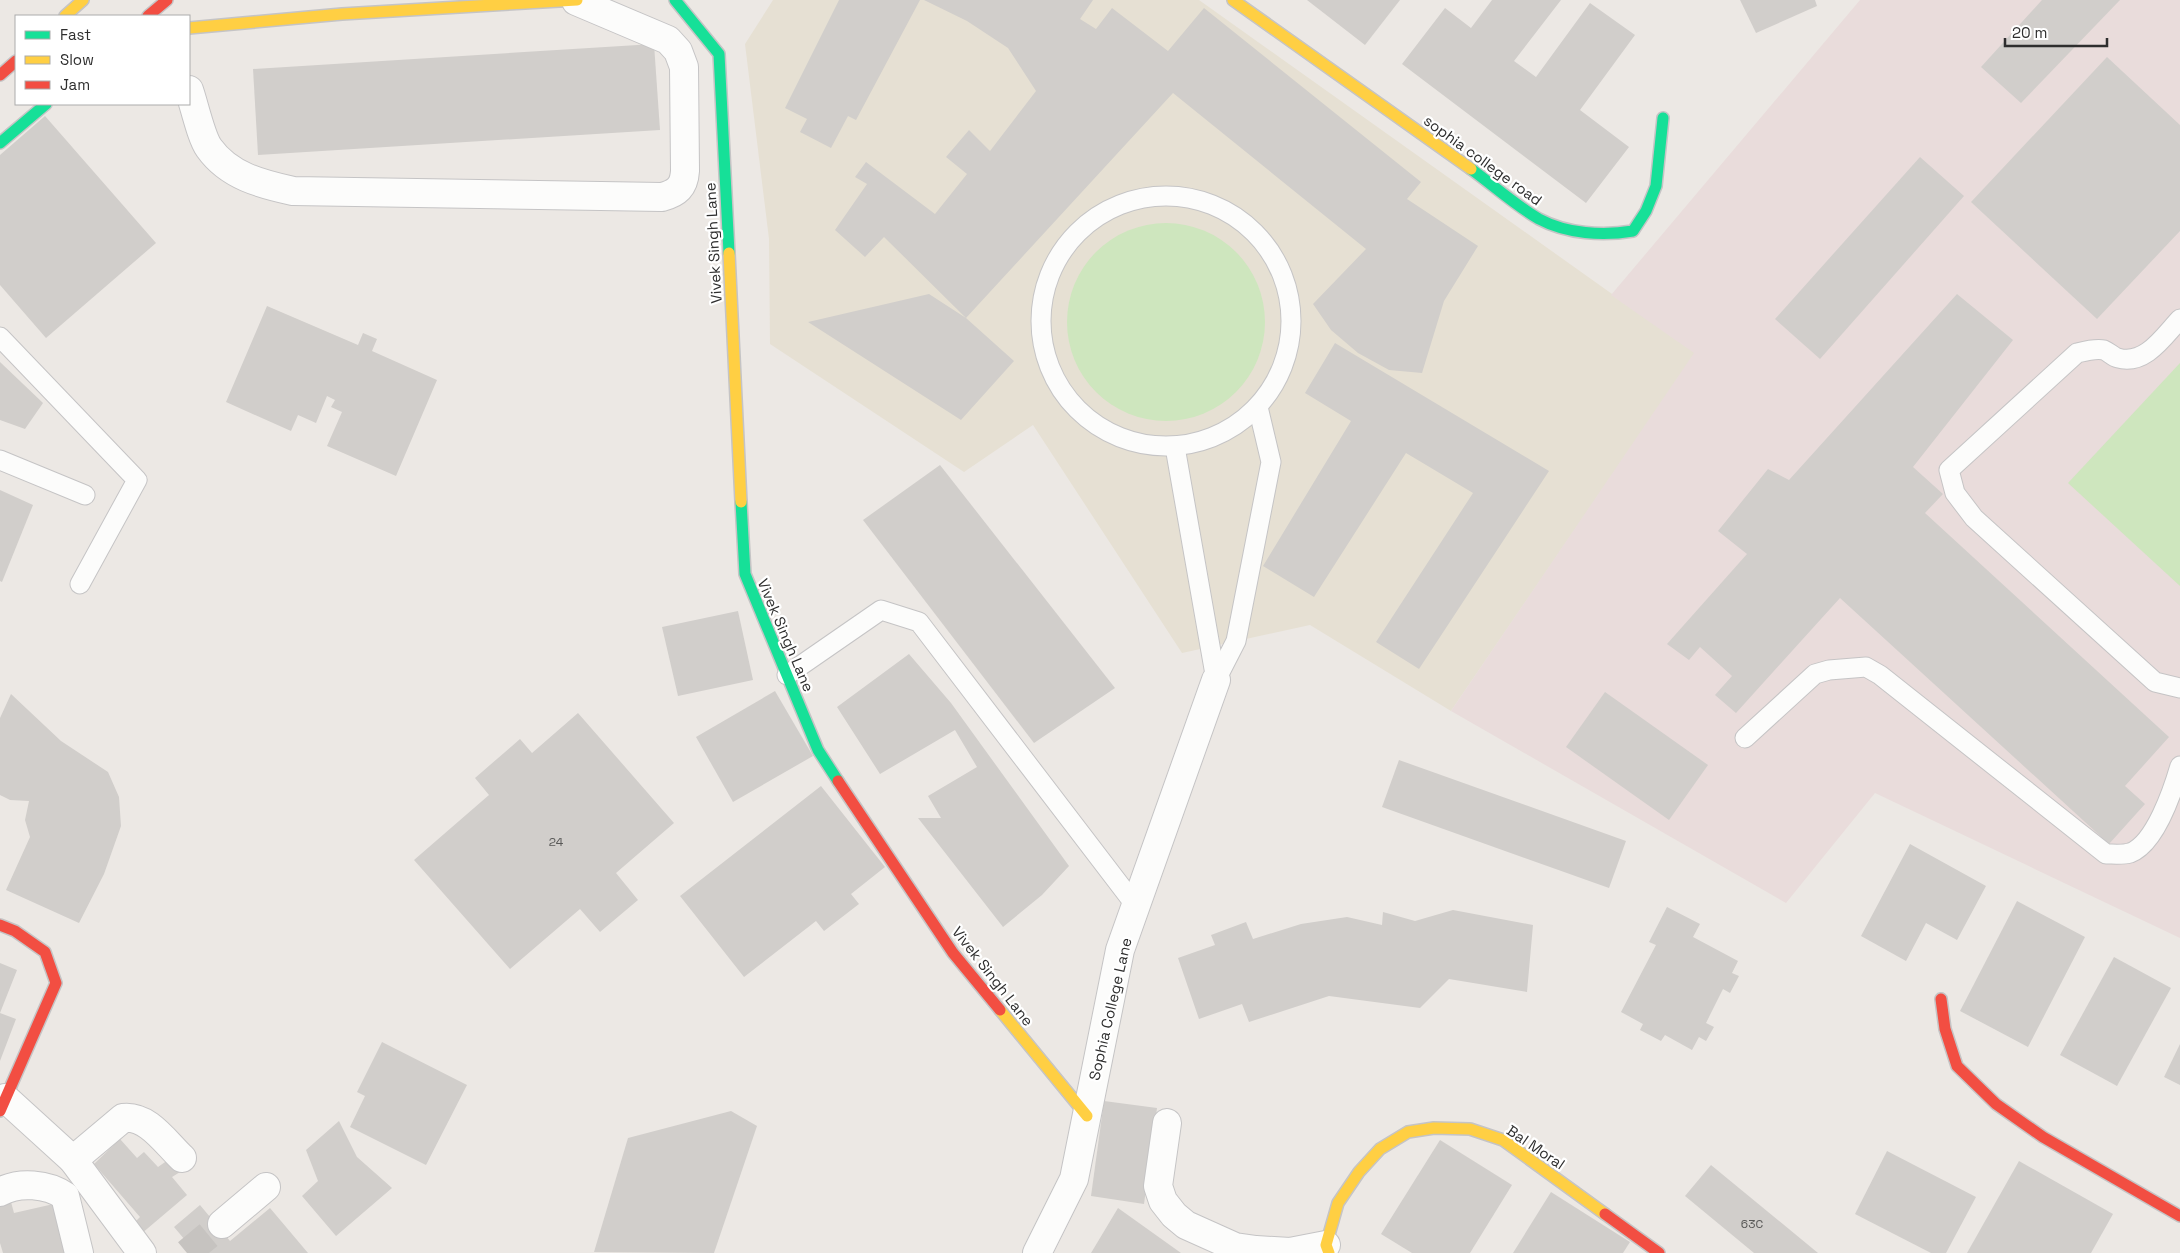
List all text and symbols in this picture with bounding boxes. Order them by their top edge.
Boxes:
legend [15,15,190,105]
scale bar [2005,15,2108,47]
text: 20 m [2012,23,2047,42]
text: Fast [60,25,91,44]
text: Slow [60,50,94,69]
text: Jam [60,75,90,94]
street label: sophia college road [1420,111,1546,209]
street label: Vivek Singh Lane [700,182,726,304]
street label: Vivek Singh Lane [754,576,818,695]
house number: 24 [549,834,564,850]
street label: Vivek Singh Lane [948,922,1038,1030]
street label: Sophia College Lane [1084,936,1136,1082]
street label: Bal Moral [1503,1121,1569,1173]
house number: 63C [1741,1216,1763,1232]

